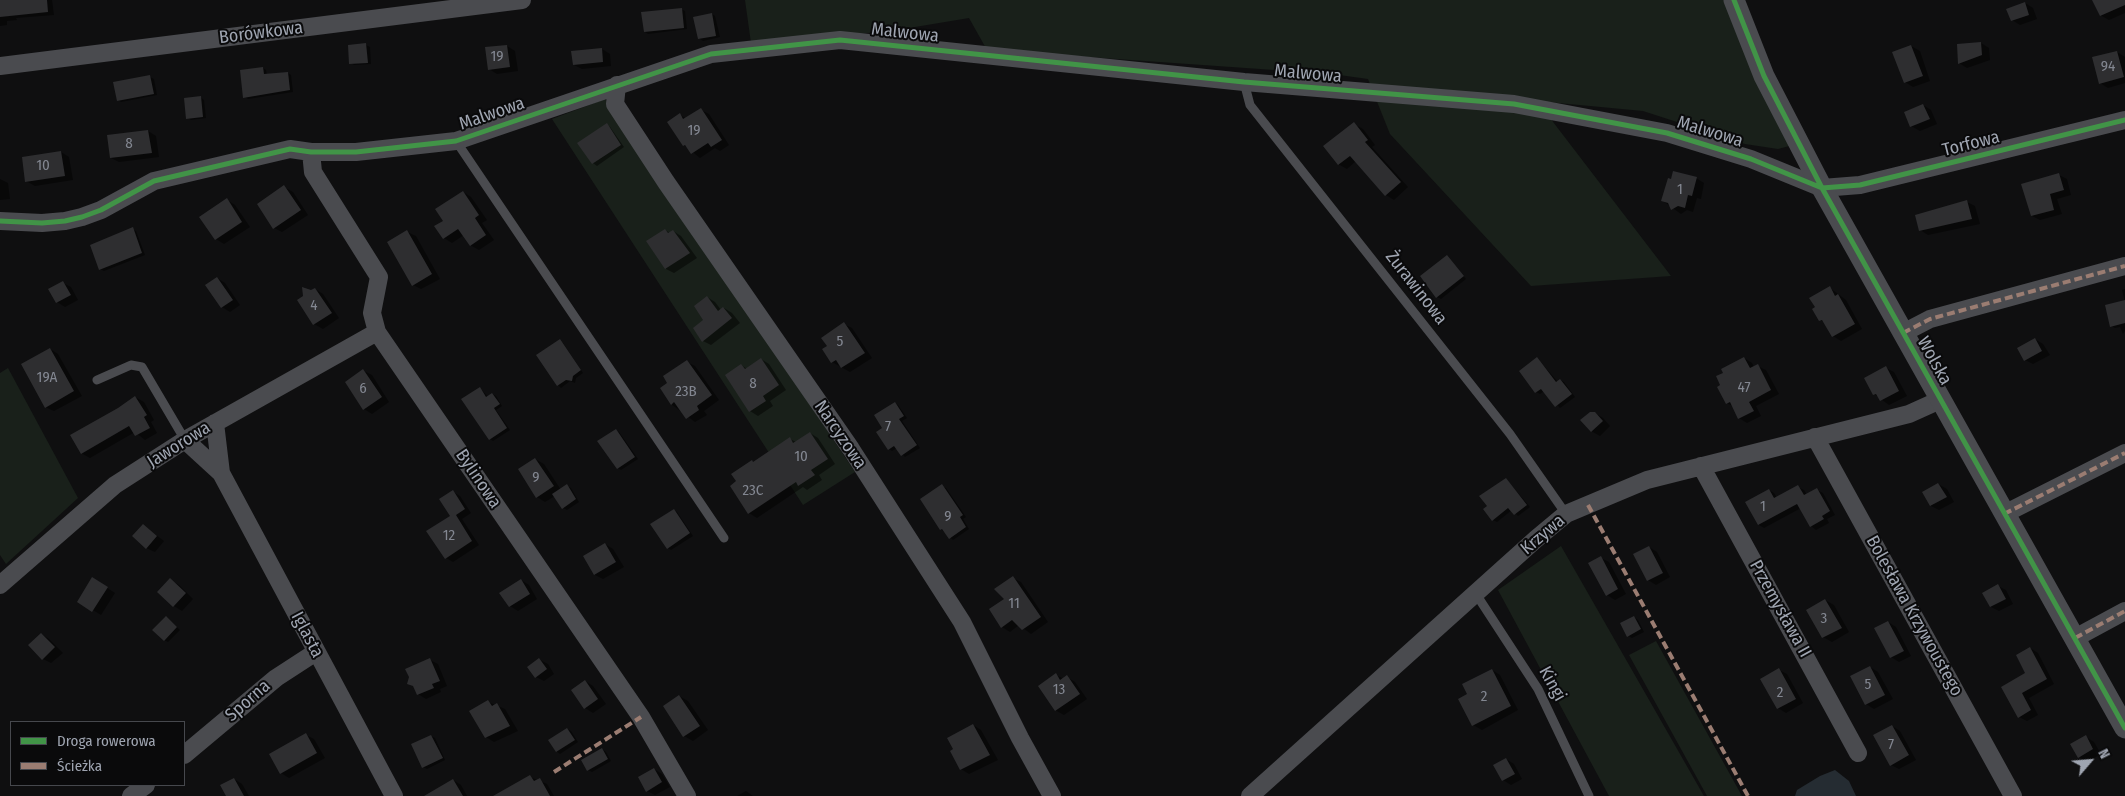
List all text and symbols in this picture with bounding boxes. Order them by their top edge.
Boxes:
street label: Borówkowa [218,17,304,49]
street label: Malwowa [870,19,940,47]
house number: 19 [490,48,504,66]
house number: 94 [2101,58,2115,76]
street label: Malwowa [1273,60,1343,88]
street label: Malwowa [456,93,528,135]
street label: Malwowa [1674,112,1746,152]
house number: 19 [687,122,701,140]
street label: Torfowa [1940,126,2002,162]
house number: 8 [125,135,133,153]
house number: 10 [36,157,50,175]
house number: 1 [1677,181,1683,199]
street label: Żurawinowa [1381,247,1451,329]
house number: 4 [310,297,318,315]
house number: 5 [837,333,843,351]
street label: Wolska [1912,333,1956,389]
house number: 19A [37,369,57,387]
house number: 8 [749,375,757,393]
house number: 47 [1737,379,1751,397]
house number: 6 [359,380,367,398]
house number: 23B [675,383,697,401]
street label: Narcyzowa [809,397,871,473]
street label: Jaworowa [143,417,215,473]
house number: 7 [885,418,891,436]
street label: Bylinowa [450,445,506,513]
house number: 10 [794,448,808,466]
house number: 9 [532,469,540,487]
house number: 23C [743,482,763,500]
house number: 1 [1760,498,1766,516]
house number: 9 [944,508,952,526]
street label: Krzywa [1516,510,1570,560]
house number: 12 [443,527,455,545]
street label: Bolesława Krzywoustego [1861,532,1967,700]
street label: Przemysława II [1744,557,1816,661]
house number: 11 [1008,595,1020,613]
street label: Iglasta [286,608,328,662]
house number: 3 [1821,610,1827,628]
street label: Kingi [1534,663,1570,705]
street label: Sporna [221,676,275,726]
house number: 5 [1865,676,1871,694]
house number: 13 [1053,681,1065,699]
house number: 2 [1777,684,1783,702]
house number: 2 [1481,688,1487,706]
legend [10,721,185,786]
text: Droga rowerowa [57,732,156,750]
house number: 7 [1888,736,1894,754]
north arrow [2065,736,2115,786]
text: N [2094,746,2113,762]
text: Ścieżka [57,757,102,775]

